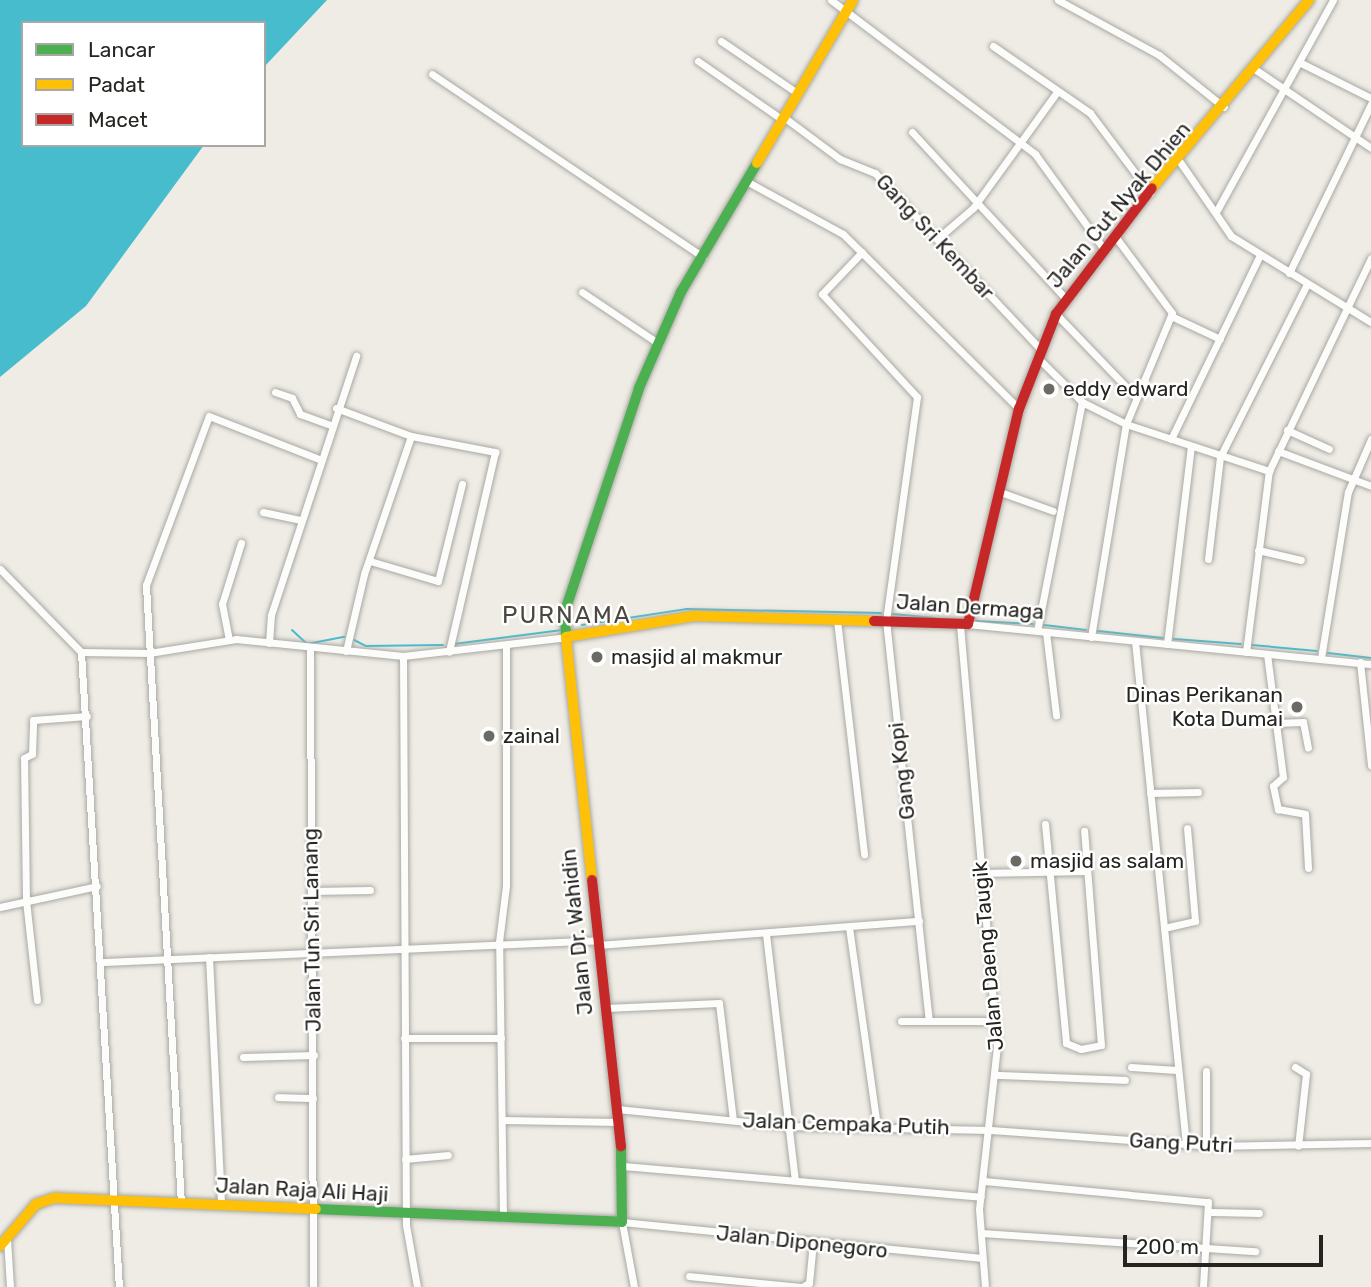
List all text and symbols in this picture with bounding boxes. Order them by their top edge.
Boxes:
legend [21,21,266,147]
text: Lancar [88,37,155,62]
text: Padat [88,72,145,97]
text: Macet [88,107,148,132]
street label: Jalan Cut Nyak Dhien [1042,117,1196,293]
street label: Gang Sri Kembar [871,169,999,305]
place label: eddy edward [1063,376,1189,402]
marker: eddy edward [1041,381,1057,397]
street label: Jalan Dermaga [895,589,1045,625]
district label: PURNAMA [503,602,631,630]
place label: masjid al makmur [611,644,782,670]
marker: masjid al makmur [589,649,605,665]
place label: Dinas Perikanan Kota Dumai [1126,682,1283,732]
marker: Dinas Perikanan Kota Dumai [1289,699,1305,715]
street label: Gang Kopi [884,721,920,821]
place label: zainal [503,723,560,749]
marker: zainal [481,728,497,744]
street label: Jalan Tun Sri Lanang [298,827,326,1033]
street label: Jalan Dr. Wahidin [556,848,598,1016]
place label: masjid as salam [1030,848,1184,874]
marker: masjid as salam [1008,853,1024,869]
street label: Jalan Daeng Taugik [967,860,1009,1052]
street label: Jalan Cempaka Putih [742,1108,950,1140]
street label: Gang Putri [1129,1128,1233,1158]
street label: Jalan Raja Ali Haji [215,1173,389,1207]
street label: Jalan Diponegoro [715,1220,889,1264]
scale bar [1126,1220,1326,1264]
text: 200 m [1136,1234,1199,1259]

